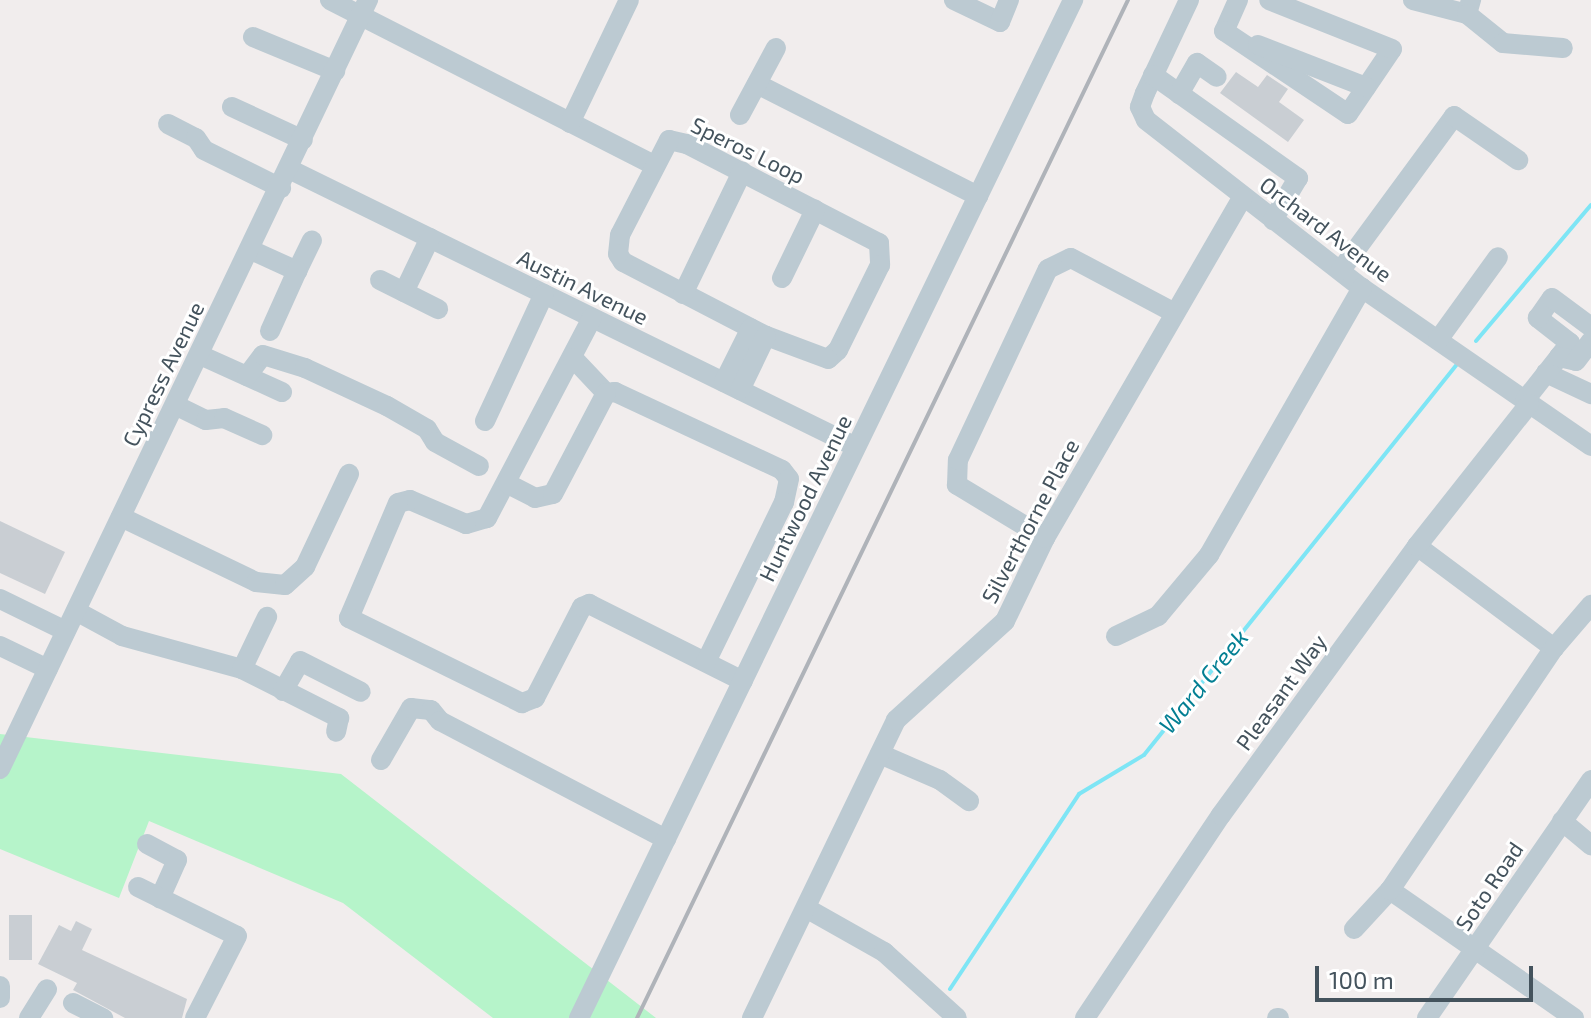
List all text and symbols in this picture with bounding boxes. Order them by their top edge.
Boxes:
street label: Speros Loop [687,111,809,189]
street label: Orchard Avenue [1255,171,1397,287]
street label: Austin Avenue [513,244,653,330]
street label: Cypress Avenue [116,297,210,451]
street label: Huntwood Avenue [753,410,857,586]
street label: Silverthorne Place [976,434,1084,608]
water label: Ward Creek [1152,623,1254,739]
street label: Pleasant Way [1230,629,1332,755]
street label: Soto Road [1450,837,1528,935]
scale bar [1319,950,1537,1000]
text: 100 m [1329,965,1394,994]

